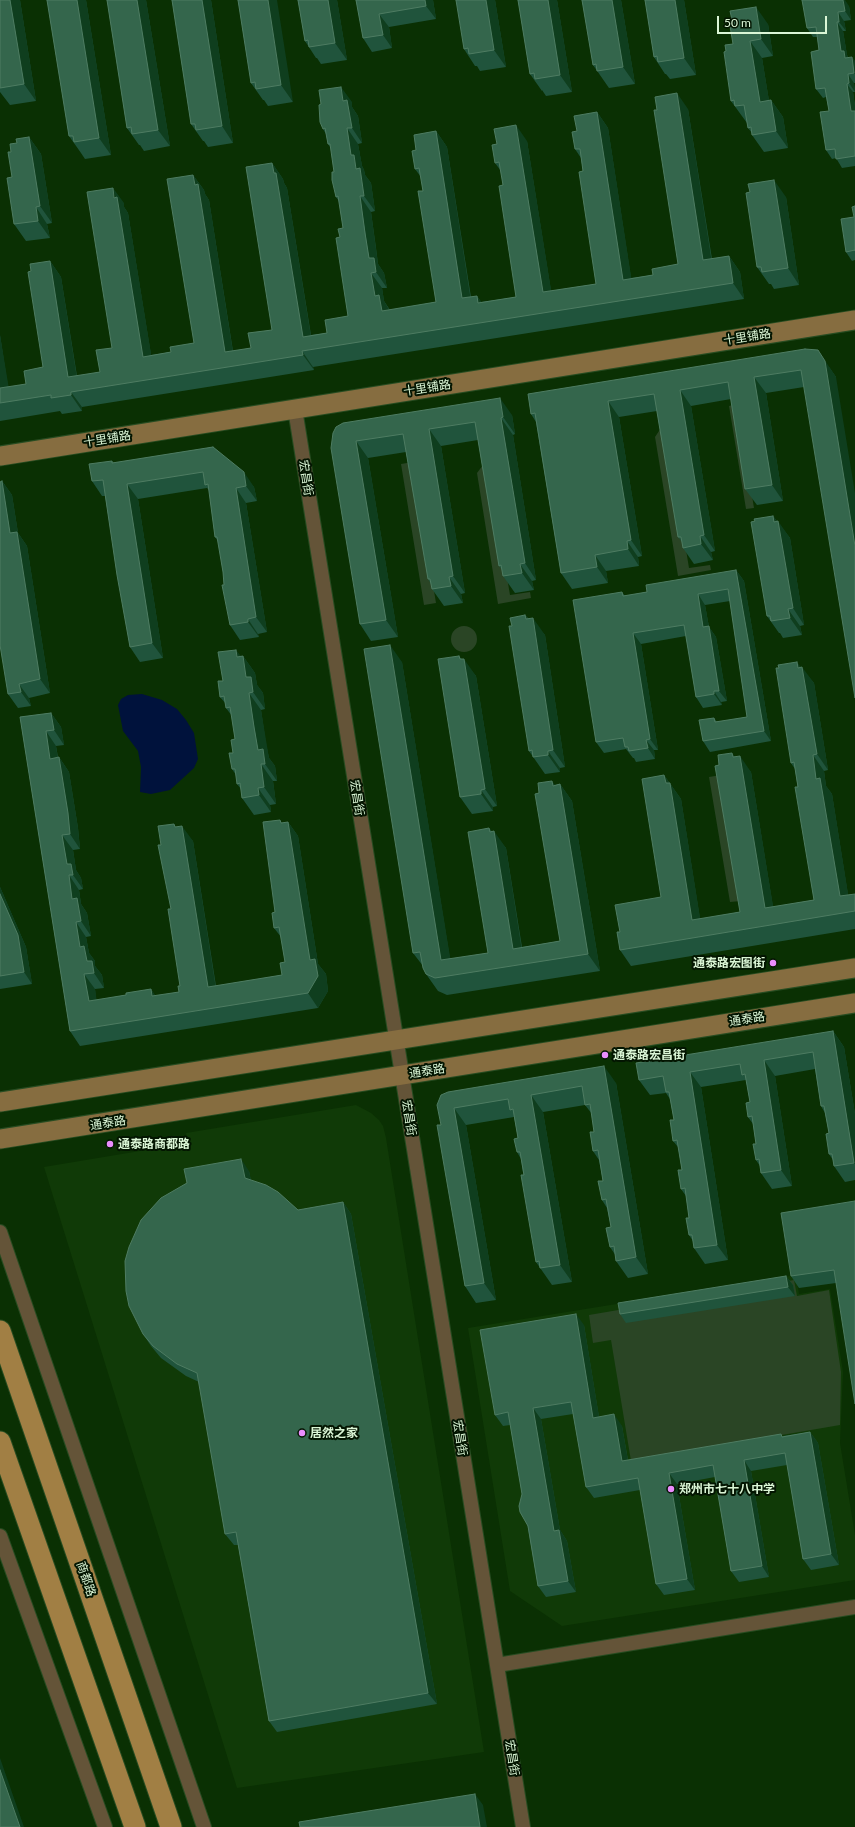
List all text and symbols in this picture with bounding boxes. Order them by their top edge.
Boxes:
scale bar [719,8,829,34]
text: 50 m [724,15,751,30]
street label: 十里铺路 [722,326,772,348]
street label: 十里铺路 [402,377,452,399]
street label: 十里铺路 [82,428,132,450]
street label: 宏昌街 [296,459,316,497]
street label: 宏昌街 [347,779,367,817]
place label: 通泰路宏图街 [693,956,765,970]
marker: 通泰路宏图街 [768,958,778,968]
street label: 通泰路 [728,1009,766,1029]
place label: 通泰路宏昌街 [613,1048,685,1062]
marker: 通泰路宏昌街 [600,1050,610,1060]
street label: 通泰路 [408,1061,446,1081]
street label: 宏昌街 [399,1099,419,1137]
street label: 通泰路 [89,1113,127,1133]
place label: 通泰路商都路 [118,1137,190,1151]
marker: 通泰路商都路 [105,1139,115,1149]
street label: 宏昌街 [450,1419,470,1457]
place label: 居然之家 [310,1426,358,1440]
marker: 居然之家 [297,1428,307,1438]
place label: 郑州市七十八中学 [679,1482,775,1496]
marker: 郑州市七十八中学 [666,1484,676,1494]
street label: 商都路 [73,1560,99,1598]
street label: 宏昌街 [502,1739,522,1777]

